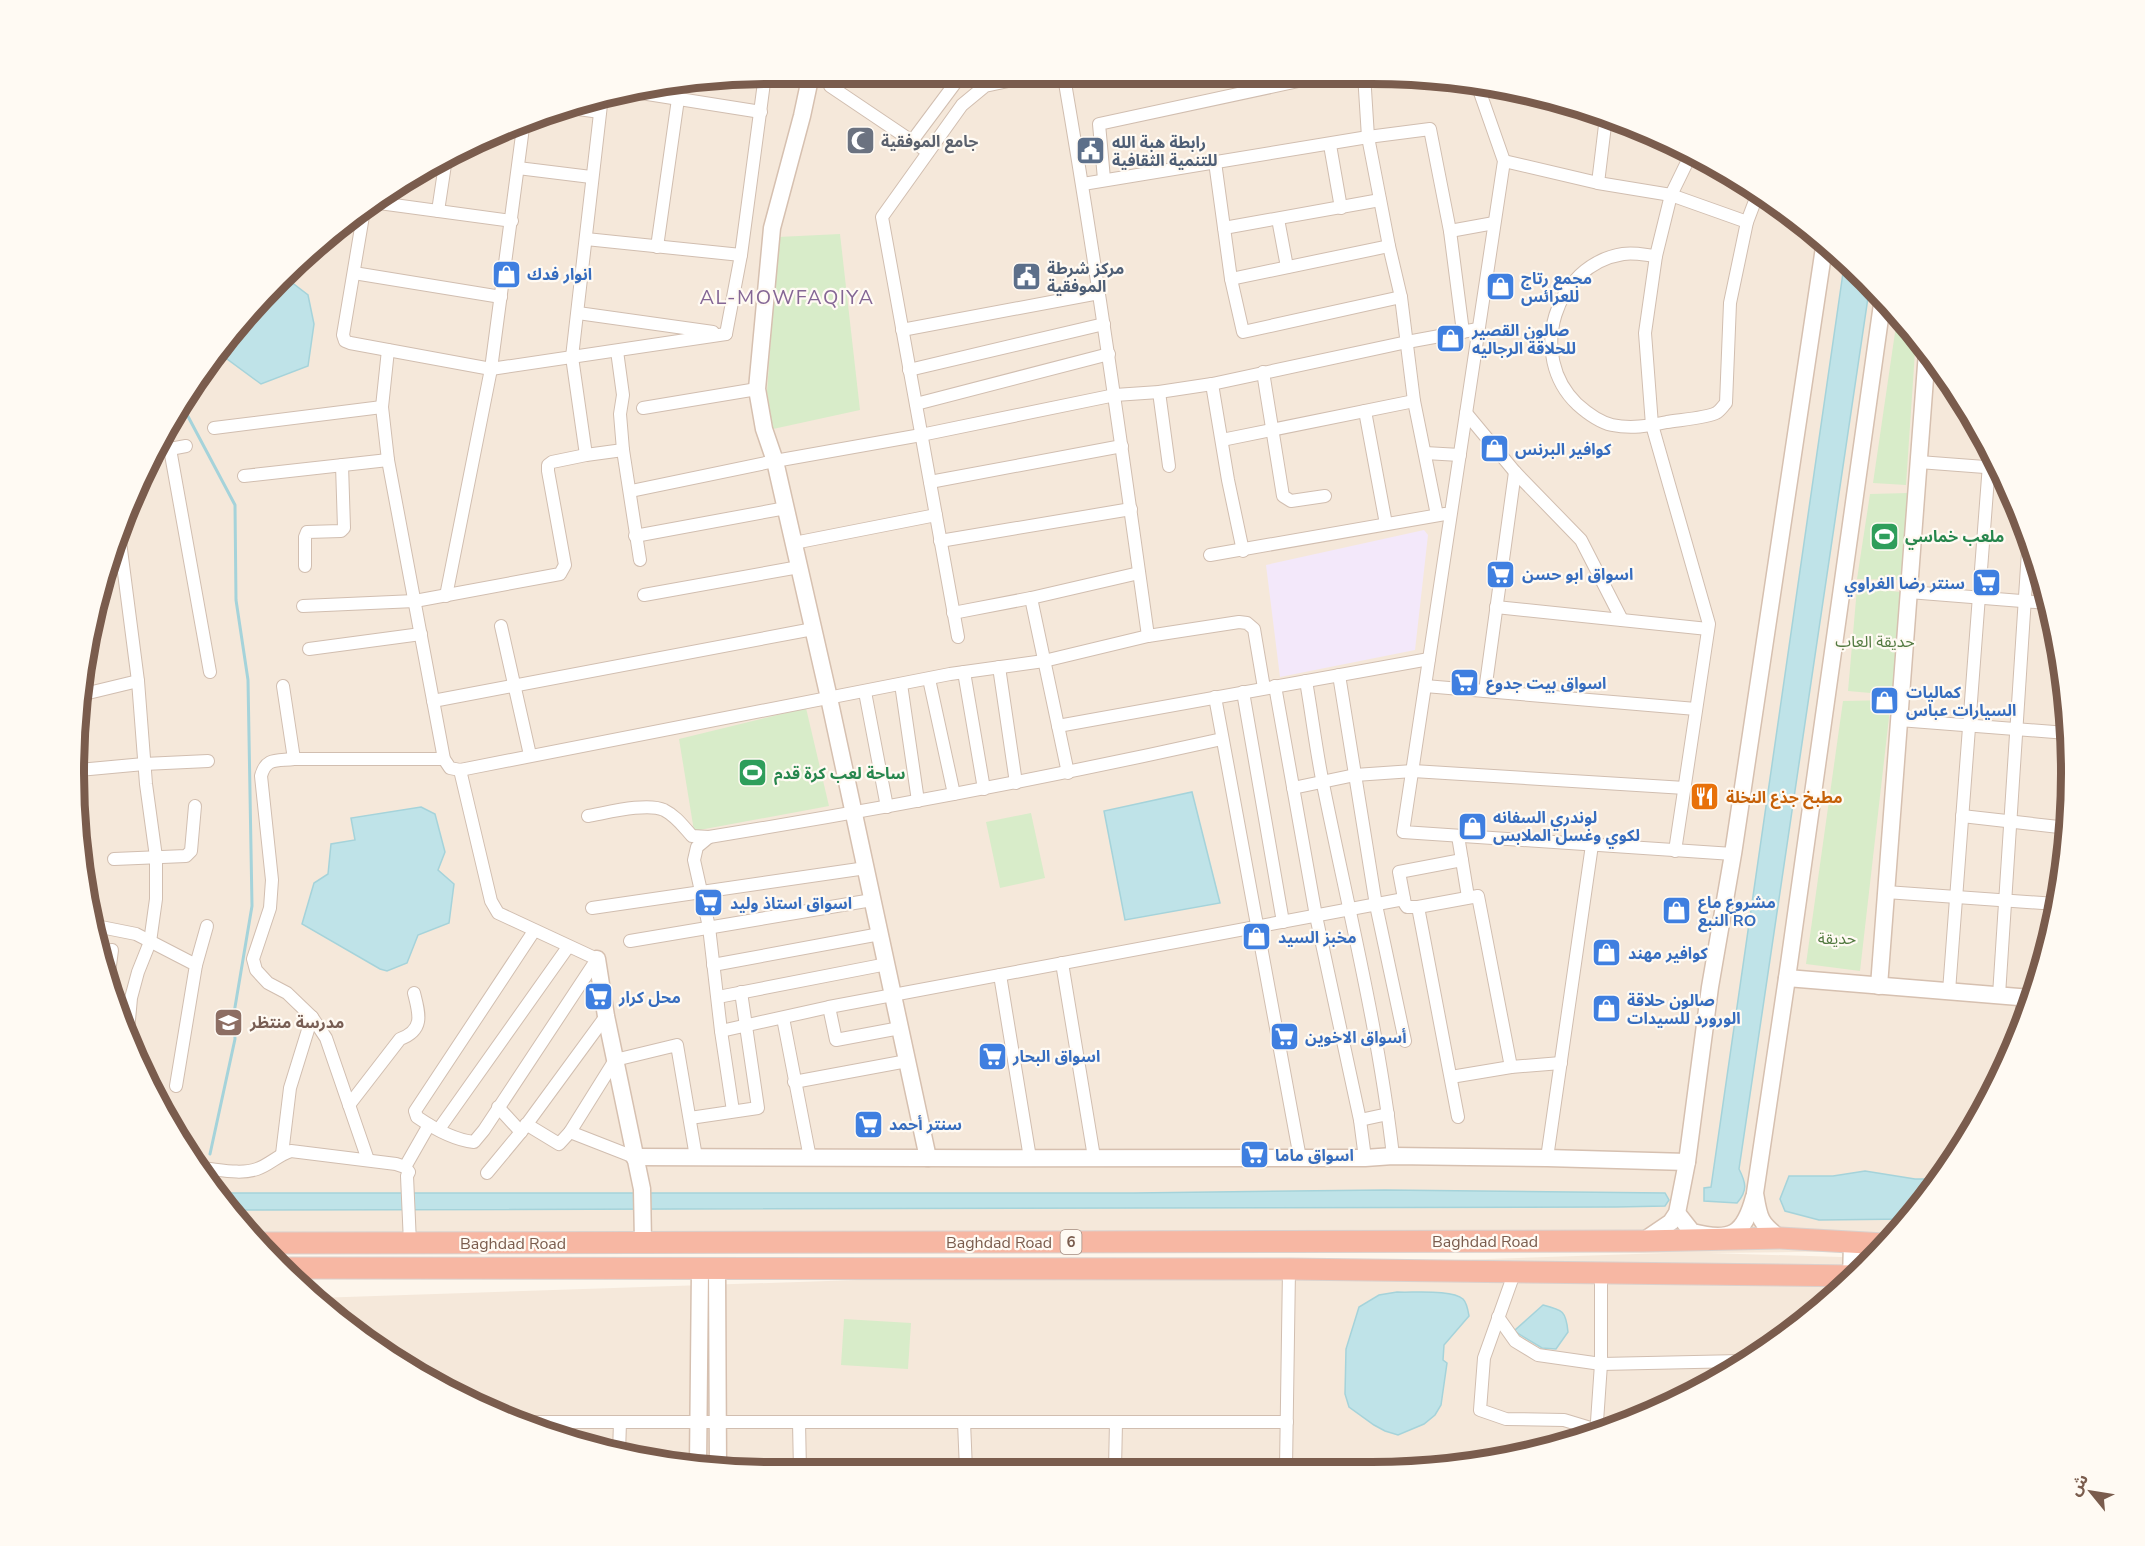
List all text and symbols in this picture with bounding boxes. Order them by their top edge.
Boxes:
mosque icon: جامع الموفقية [844,125,876,157]
place label: جامع الموفقية [881,131,978,154]
place label: رابطة هبة الله للتنمية الثقافية [1112,132,1217,172]
public building icon: رابطة هبة الله للتنمية الثقافية [1075,135,1107,167]
shop icon: انوار فدك [490,258,522,290]
place label: مركز شرطة الموفقية [1047,258,1124,298]
public building icon: مركز شرطة الموفقية [1010,261,1042,293]
place label: انوار فدك [527,264,592,286]
place label: مجمع رتاج للعرائس [1521,268,1592,308]
shop icon: مجمع رتاج للعرائس [1484,271,1516,303]
district label: AL-MOWFAQIYA [699,284,875,311]
place label: صالون القصير للحلاقة الرجاليه [1471,320,1576,360]
shop icon: صالون القصير للحلاقة الرجاليه [1435,323,1467,355]
shop icon: كوافير البرنس [1478,433,1510,465]
place label: كوافير البرنس [1515,439,1612,461]
sports icon: ملعب خماسي [1868,520,1900,552]
place label: ملعب خماسي [1905,526,2004,550]
supermarket icon: اسواق ابو حسن [1485,558,1517,590]
place label: اسواق ابو حسن [1522,564,1633,586]
supermarket icon: سنتر رضا الغراوي [1970,567,2002,599]
place label: سنتر رضا الغراوي [1844,573,1965,597]
park label: حديقة العاب [1835,631,1915,653]
supermarket icon: اسواق بيت جدوع [1449,667,1481,699]
place label: اسواق بيت جدوع [1486,673,1606,695]
place label: كماليات السيارات عباس [1906,682,2016,722]
shop icon: كماليات السيارات عباس [1869,685,1901,717]
sports icon: ساحة لعب كرة قدم [737,757,769,789]
place label: ساحة لعب كرة قدم [774,763,905,785]
restaurant icon: مطبخ جذع النخلة [1689,781,1721,813]
place label: مطبخ جذع النخلة [1726,787,1843,810]
place label: لوندري السفانه لكوي وغسل الملابس [1493,807,1640,849]
shop icon: لوندري السفانه لكوي وغسل الملابس [1456,810,1488,842]
supermarket icon: اسواق استاذ وليد [693,887,725,919]
place label: مشروع ماع النبع RO [1698,892,1776,933]
place label: اسواق استاذ وليد [730,893,852,915]
shop icon: مشروع ماع النبع RO [1661,895,1693,927]
shop icon: مخبز السيد [1241,921,1273,953]
place label: مخبز السيد [1278,927,1357,949]
park label: حديقة [1818,928,1856,950]
shop icon: كوافير مهند [1591,937,1623,969]
place label: كوافير مهند [1628,943,1709,965]
supermarket icon: محل كرار [582,981,614,1013]
place label: محل كرار [618,987,681,1009]
place label: صالون حلاقة الورورد للسيدات [1627,990,1741,1030]
shop icon: صالون حلاقة الورورد للسيدات [1590,993,1622,1025]
school or university icon: مدرسة منتظر [213,1006,245,1038]
place label: مدرسة منتظر [249,1012,344,1034]
supermarket icon: أسواق الاخوين [1268,1021,1300,1053]
place label: أسواق الاخوين [1305,1027,1406,1049]
supermarket icon: اسواق البحار [976,1040,1008,1072]
place label: اسواق البحار [1012,1046,1100,1068]
supermarket icon: سنتر أحمد [852,1108,884,1140]
place label: سنتر أحمد [889,1114,962,1136]
supermarket icon: اسواق ماما [1238,1139,1270,1171]
place label: اسواق ماما [1275,1145,1354,1167]
road number: 6 [1060,1230,1082,1254]
street label: Baghdad Road [1432,1231,1538,1253]
street label: Baghdad Road [946,1232,1052,1254]
street label: Baghdad Road [460,1233,566,1255]
north arrow [2061,1462,2121,1522]
text: ش [2064,1470,2094,1500]

